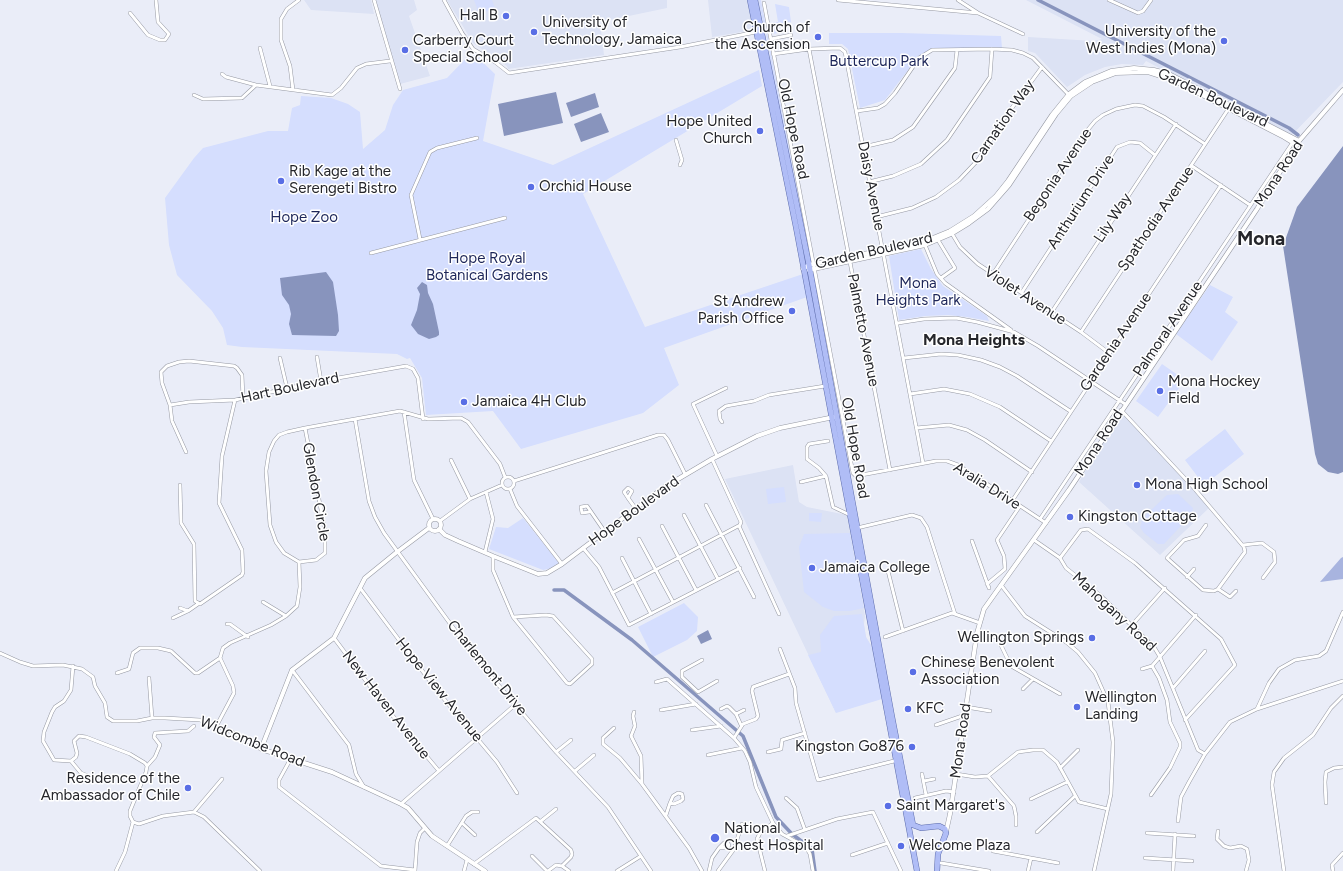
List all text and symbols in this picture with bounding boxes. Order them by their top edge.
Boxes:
place label: Hall B [460,7,498,25]
marker: Hall B [501,11,511,21]
place label: University of Technology, Jamaica [542,14,682,49]
place label: Church of the Ascension [715,19,810,54]
place label: University of the West Indies (Mona) [1086,23,1216,58]
marker: University of Technology, Jamaica [529,27,539,37]
place label: Carberry Court Special School [413,32,514,67]
marker: Church of the Ascension [813,32,823,42]
marker: University of the West Indies (Mona) [1219,36,1229,46]
marker: Carberry Court Special School [400,45,410,55]
park label: Buttercup Park [829,53,929,71]
street label: Garden Boulevard [1155,65,1271,131]
street label: Carnation Way [967,76,1039,168]
street label: Old Hope Road [774,77,812,181]
place label: Hope United Church [666,113,752,148]
street label: Begonia Avenue [1020,125,1096,225]
marker: Hope United Church [755,126,765,136]
street label: Mona Road [1251,137,1307,211]
street label: Daisy Avenue [854,140,888,232]
street label: Anthurium Drive [1044,151,1118,253]
place label: Rib Kage at the Serengeti Bistro [289,163,397,198]
street label: Spathodia Avenue [1114,163,1198,275]
marker: Rib Kage at the Serengeti Bistro [276,176,286,186]
place label: Orchid House [539,178,632,196]
marker: Orchid House [526,182,536,192]
street label: Lily Way [1090,190,1136,246]
park label: Hope Zoo [270,209,338,227]
district label: Mona [1237,228,1285,250]
street label: Garden Boulevard [814,229,934,273]
park label: Hope Royal Botanical Gardens [426,250,548,285]
street label: Violet Avenue [981,263,1069,329]
street label: Palmetto Avenue [843,272,883,388]
park label: Mona Heights Park [875,275,961,310]
street label: Palmoral Avenue [1129,278,1207,380]
street label: Gardenia Avenue [1076,289,1156,395]
place label: St Andrew Parish Office [698,293,784,328]
marker: St Andrew Parish Office [787,306,797,316]
district label: Mona Heights [923,330,1025,350]
street label: Hart Boulevard [239,369,341,407]
place label: Mona Hockey Field [1168,373,1260,408]
marker: Mona Hockey Field [1155,386,1165,396]
place label: Jamaica 4H Club [472,393,586,411]
street label: Old Hope Road [837,396,873,500]
marker: Jamaica 4H Club [459,397,469,407]
street label: Mona Road [1071,406,1127,480]
street label: Glendon Circle [298,441,334,543]
street label: Aralia Drive [950,458,1024,514]
street label: Hope Boulevard [585,472,683,550]
place label: Mona High School [1145,476,1268,494]
marker: Mona High School [1132,480,1142,490]
place label: Kingston Cottage [1078,508,1197,526]
marker: Kingston Cottage [1065,512,1075,522]
place label: Jamaica College [820,559,930,577]
marker: Jamaica College [807,563,817,573]
street label: Mahogany Road [1068,569,1160,655]
street label: Charlemont Drive [443,617,531,719]
place label: Wellington Springs [958,629,1084,647]
marker: Wellington Springs [1087,633,1097,643]
street label: Hope View Avenue [391,634,487,746]
street label: New Haven Avenue [338,647,434,763]
place label: Chinese Benevolent Association [921,654,1055,689]
marker: Chinese Benevolent Association [908,667,918,677]
place label: Wellington Landing [1085,689,1157,724]
place label: KFC [916,700,944,718]
street label: Mona Road [947,702,975,780]
marker: Wellington Landing [1072,702,1082,712]
marker: KFC [903,704,913,714]
street label: Widcombe Road [197,713,307,771]
place label: Kingston Go876 [795,738,904,756]
marker: Kingston Go876 [907,742,917,752]
place label: Residence of the Ambassador of Chile [41,770,180,805]
marker: Residence of the Ambassador of Chile [183,783,193,793]
place label: Saint Margaret's [896,797,1005,815]
marker: Saint Margaret's [883,801,893,811]
place label: National Chest Hospital [724,820,824,855]
marker: National Chest Hospital [709,832,721,844]
place label: Welcome Plaza [909,837,1010,855]
marker: Welcome Plaza [896,841,906,851]

